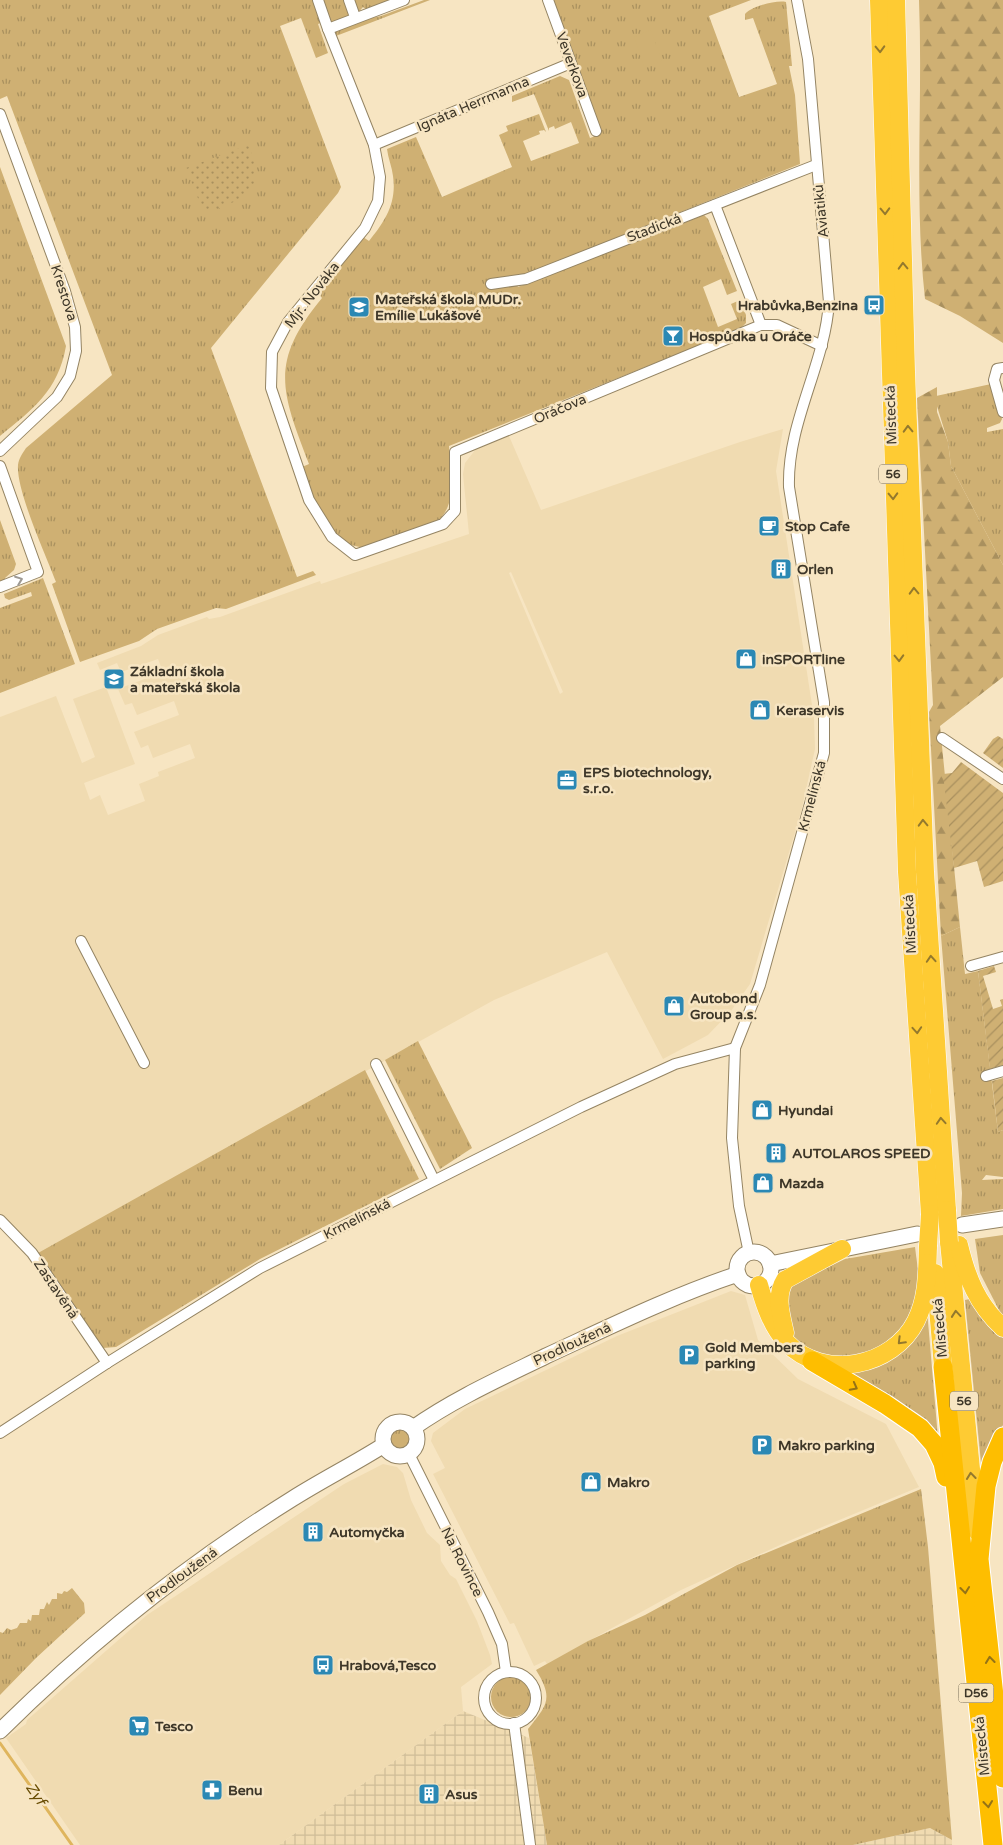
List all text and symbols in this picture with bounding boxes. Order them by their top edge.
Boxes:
street label: Veverkova [552,30,592,100]
one-way arrow [875,45,886,53]
street label: Ignáta Herrmanna [414,73,532,135]
street label: Aviatiků [810,183,832,239]
one-way arrow [879,207,890,215]
street label: Stadická [624,210,684,246]
street label: Mjr. Nováka [281,259,343,331]
one-way arrow [898,262,908,270]
street label: Krestova [47,263,81,323]
place label: Mateřská škola MUDr. Emílie Lukášové [375,291,521,324]
bus stop icon: Hrabůvka,Benzina [862,293,886,317]
school or university icon: Mateřská škola MUDr. Emílie Lukášové [347,295,371,319]
place label: Hrabůvka,Benzina [738,297,858,314]
bar icon: Hospůdka u Oráče [661,324,685,348]
place label: Hospůdka u Oráče [689,328,812,345]
street label: Místecká [881,385,901,445]
street label: Oráčova [531,390,589,428]
one-way arrow [903,424,913,432]
road number: 56 [879,464,907,484]
one-way arrow [888,492,899,500]
cafe icon: Stop Cafe [757,514,781,538]
place label: Stop Cafe [785,518,850,535]
building icon: Orlen [769,557,793,581]
place label: Orlen [797,561,834,578]
one-way arrow [14,576,23,586]
one-way arrow [909,587,920,595]
shop icon: inSPORTline [734,647,758,671]
place label: inSPORTline [762,651,845,668]
one-way arrow [894,655,905,663]
place label: Základní škola a mateřská škola [130,663,241,696]
school or university icon: Základní škola a mateřská škola [102,667,126,691]
shop icon: Keraservis [748,698,772,722]
place label: Keraservis [776,702,844,719]
street label: Krmelínská [794,758,830,834]
place label: EPS biotechnology, s.r.o. [583,764,712,797]
office icon: EPS biotechnology, s.r.o. [555,768,579,792]
one-way arrow [918,819,929,827]
street label: Místecká [900,894,920,954]
one-way arrow [925,955,936,963]
place label: Autobond Group a.s. [690,990,757,1023]
shop icon: Autobond Group a.s. [662,994,686,1018]
one-way arrow [911,1027,922,1035]
shop icon: Hyundai [750,1098,774,1122]
place label: Hyundai [778,1102,833,1119]
one-way arrow [936,1117,947,1125]
building icon: AUTOLAROS SPEED [764,1141,788,1165]
place label: AUTOLAROS SPEED [792,1145,931,1162]
shop icon: Mazda [751,1171,775,1195]
place label: Mazda [779,1175,824,1192]
street label: Krmelínská [321,1195,393,1243]
street label: Zastavěná [30,1256,82,1322]
street label: Místecká [929,1298,951,1358]
one-way arrow [951,1310,962,1318]
street label: Prodloužená [531,1319,613,1369]
one-way arrow [898,1335,907,1344]
place label: Gold Members parking [705,1339,803,1372]
parking icon: Gold Members parking [677,1343,701,1367]
one-way arrow [848,1381,857,1391]
road number: 56 [950,1392,978,1410]
parking icon: Makro parking [750,1433,774,1457]
place label: Makro parking [778,1437,875,1454]
shop icon: Makro [579,1470,603,1494]
one-way arrow [966,1472,977,1480]
place label: Makro [607,1474,650,1491]
building icon: Automyčka [301,1520,325,1544]
place label: Automyčka [329,1524,405,1541]
street label: Na Rovince [437,1524,487,1600]
street label: Prodloužená [143,1544,221,1606]
one-way arrow [959,1586,970,1594]
bus stop icon: Hrabová,Tesco [311,1653,335,1677]
one-way arrow [985,1656,996,1664]
place label: Hrabová,Tesco [339,1657,437,1674]
road number: D56 [958,1684,994,1702]
supermarket icon: Tesco [127,1714,151,1738]
street label: Místecká [970,1716,994,1776]
place label: Tesco [154,1718,194,1735]
pharmacy icon: Benu [200,1778,224,1802]
water label: Zyf [22,1779,52,1811]
place label: Benu [228,1782,263,1799]
building icon: Asus [417,1782,441,1806]
place label: Asus [445,1786,478,1803]
one-way arrow [983,1800,994,1808]

